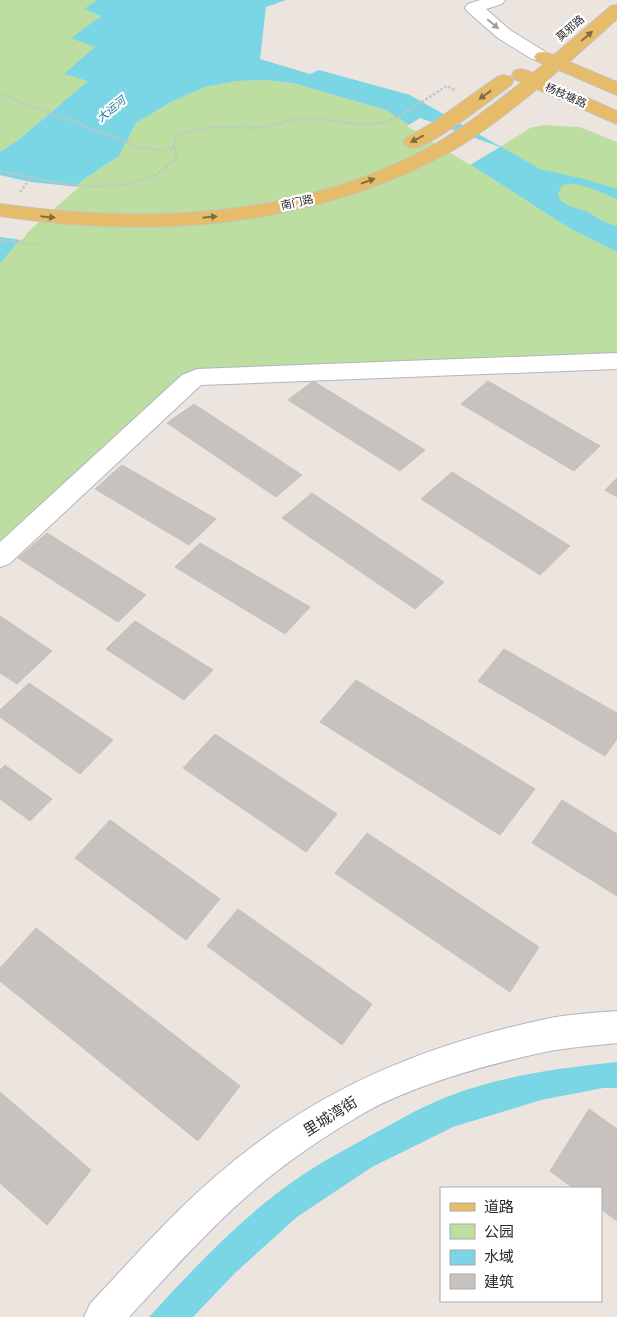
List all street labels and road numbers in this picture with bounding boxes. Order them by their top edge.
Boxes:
street label: 莫邪路 [553,12,587,44]
street label: 杨枝塘路 [543,80,589,110]
street label: 南门路 [279,191,315,213]
street label: 里城湾街 [300,1092,360,1140]

